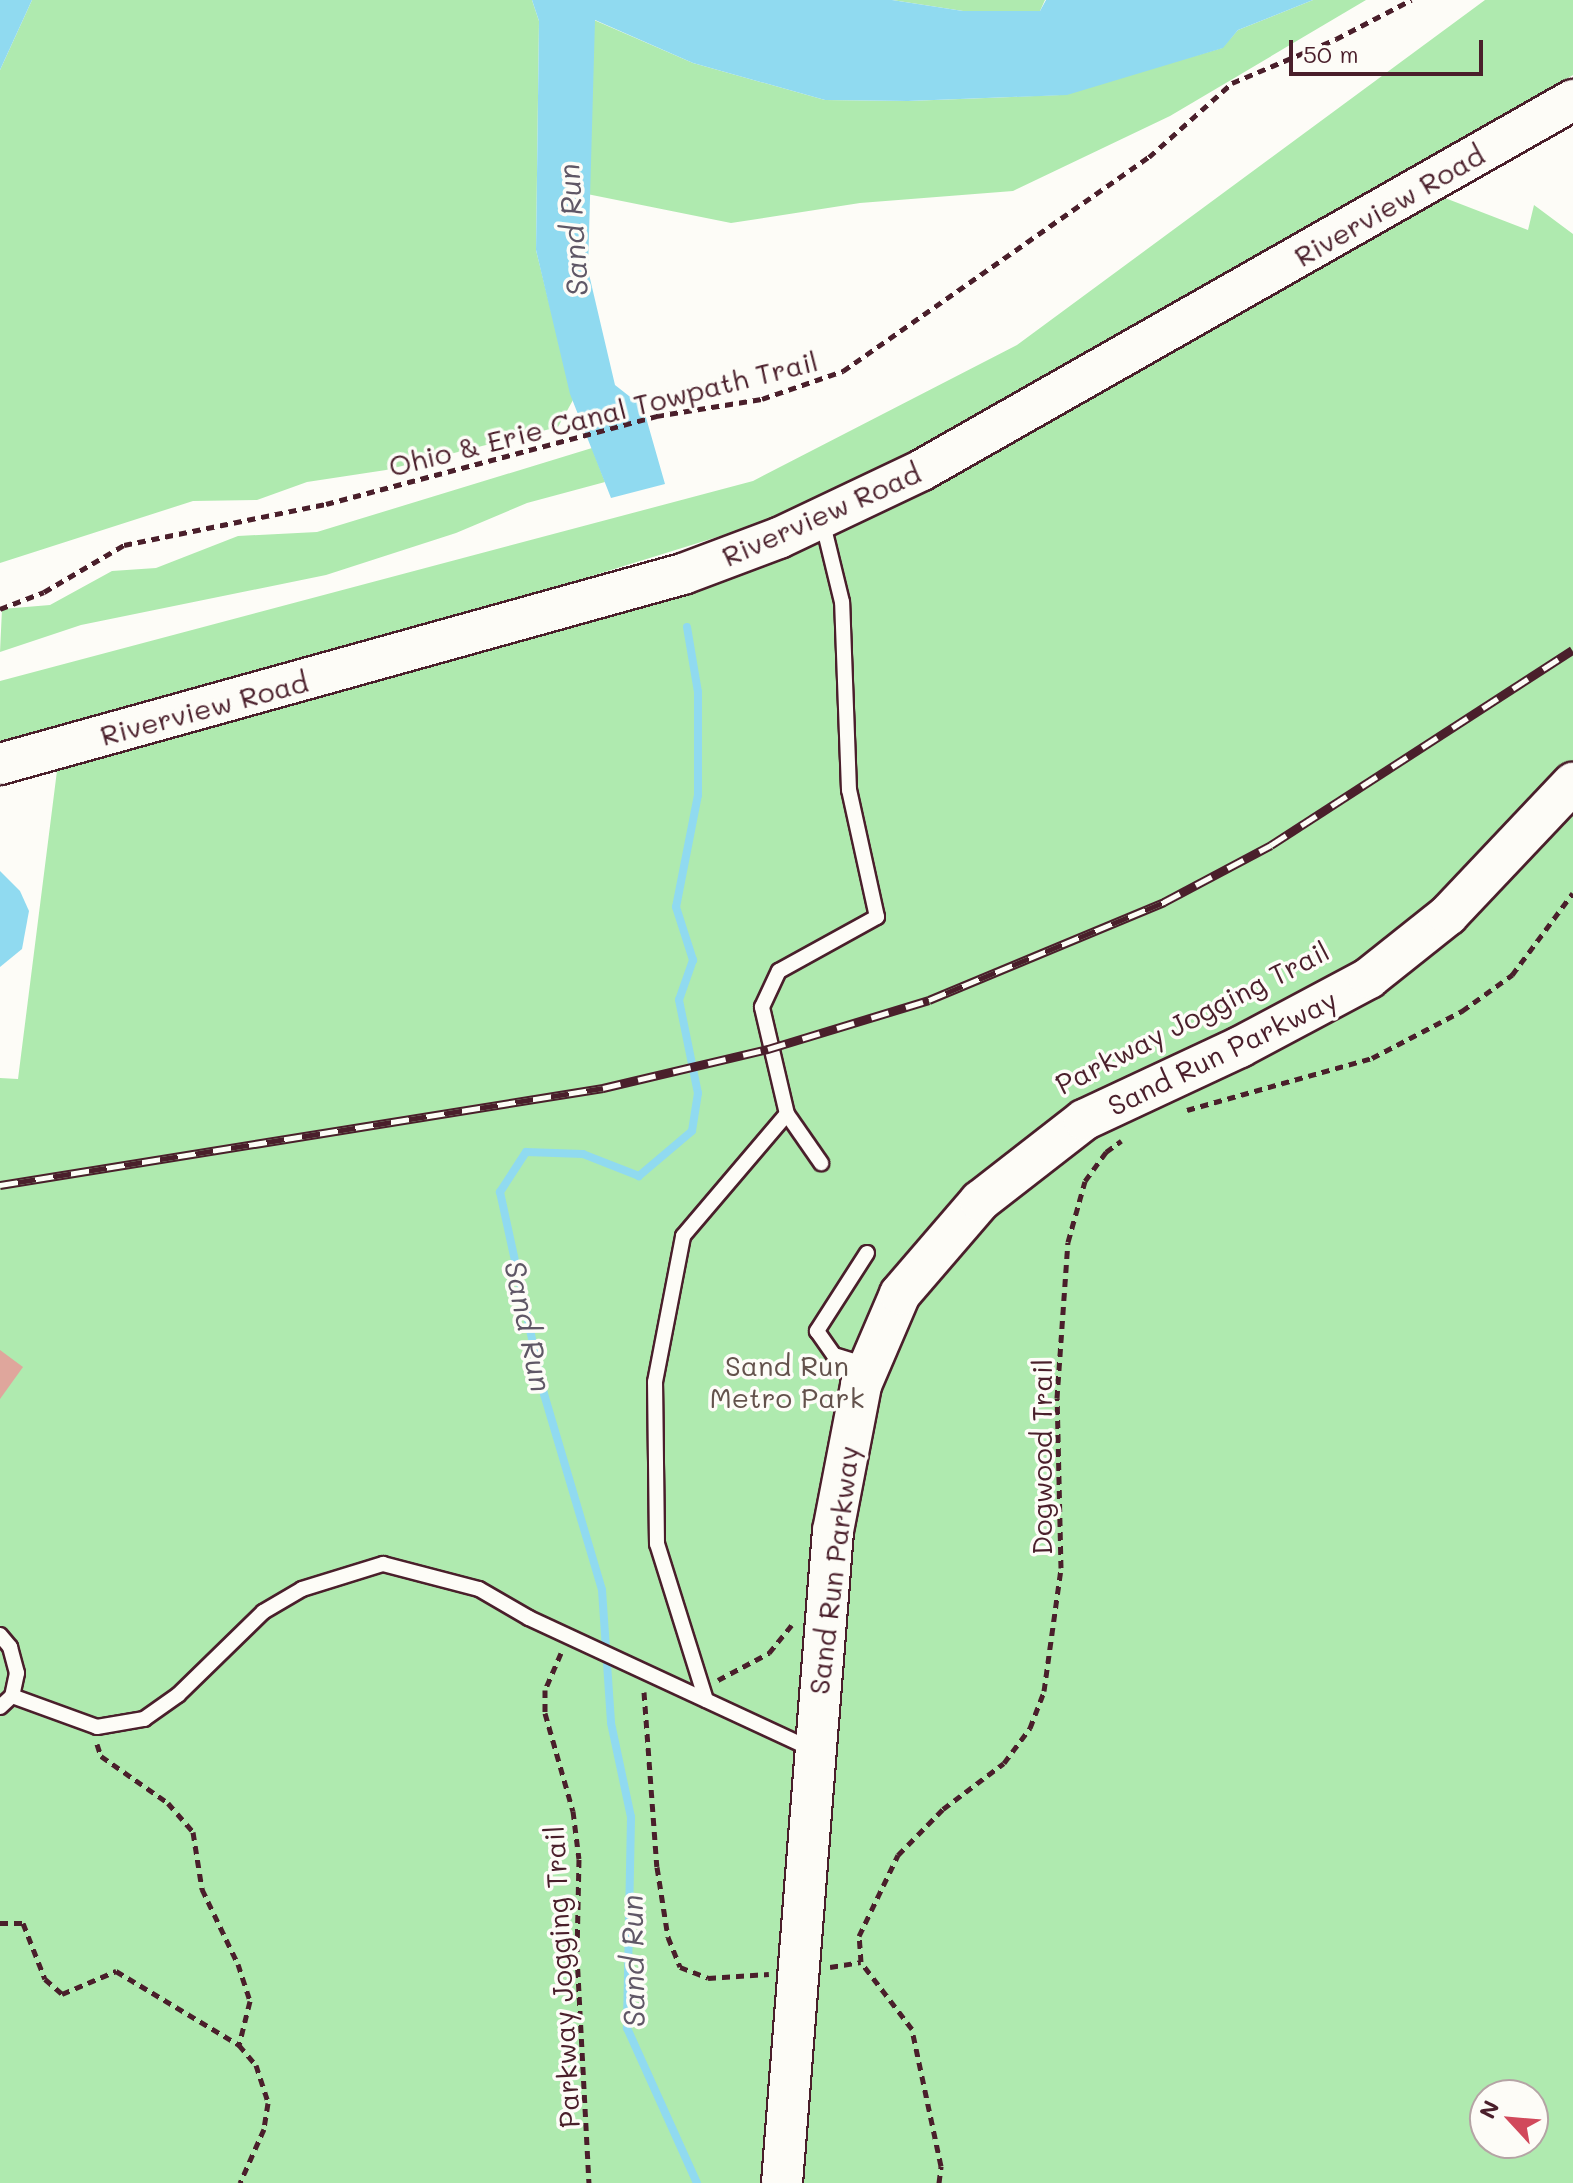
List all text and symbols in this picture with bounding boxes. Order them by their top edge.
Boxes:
scale bar [1293,24,1487,74]
text: 50 m [1303,38,1359,69]
street label: Riverview Road [1288,137,1490,273]
water label: Sand Run [549,162,595,298]
street label: Ohio & Erie Canal Towpath Trail [385,343,821,483]
street label: Riverview Road [716,455,926,573]
street label: Riverview Road [96,664,312,752]
street label: Parkway Jogging Trail [1050,933,1334,1101]
street label: Sand Run Parkway [1102,982,1342,1122]
water label: Sand Run [498,1257,560,1395]
park label: Sand Run Metro Park [709,1348,865,1414]
street label: Dogwood Trail [1024,1359,1058,1555]
street label: Sand Run Parkway [801,1444,865,1696]
street label: Parkway Jogging Trail [536,1825,586,2129]
water label: Sand Run [613,1894,651,2028]
north arrow [1469,2079,1549,2159]
text: N [1472,2095,1505,2123]

